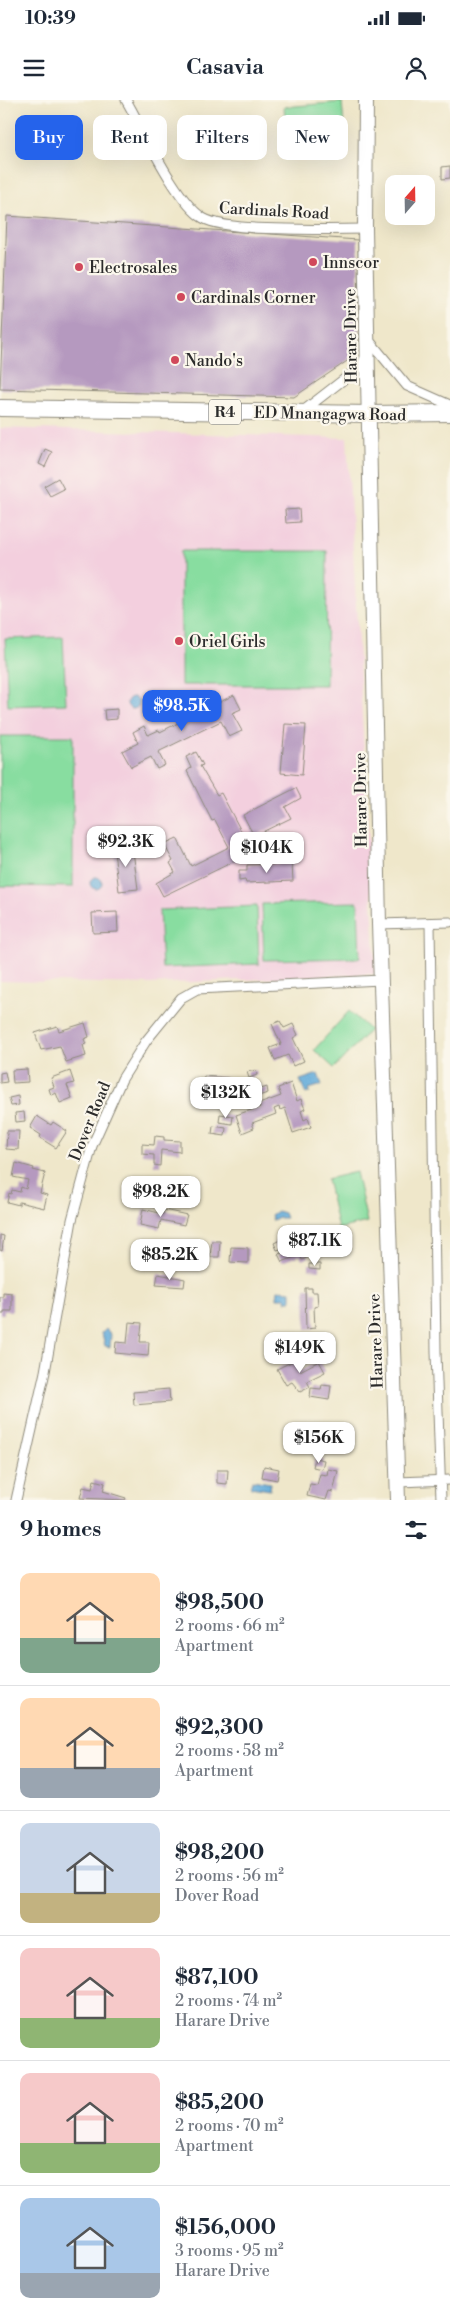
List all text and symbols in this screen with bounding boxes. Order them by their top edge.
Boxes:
text: 10:39 [25,6,76,30]
icon: menu [20,54,48,82]
text: Casavia [186,54,264,81]
icon: person [402,54,430,82]
chip: Buy [15,115,83,160]
chip: Rent [93,115,167,160]
chip: Filters [177,115,267,160]
chip: New [277,115,348,160]
north arrow [385,175,435,225]
map controls [385,175,435,225]
street label: Cardinals Road [218,198,329,224]
place label: Innscor [323,253,379,273]
marker: Innscor [307,256,319,268]
place label: Electrosales [89,258,177,278]
marker: Electrosales [73,261,85,273]
place label: Cardinals Corner [191,288,316,308]
street label: Harare Drive [340,288,362,384]
marker: Cardinals Corner [175,291,187,303]
place label: Nando's [185,351,243,371]
marker: Nando's [169,354,181,366]
road number: R4 [209,400,241,424]
street label: ED Mnangagwa Road [254,403,406,425]
place label: Oriel Girls [189,632,266,652]
marker: Oriel Girls [173,635,185,647]
pin: $98.5K [141,690,223,732]
text: $98.5K [153,696,211,716]
street label: Harare Drive [350,752,372,848]
pin: $92.3K [85,826,167,868]
text: $92.3K [98,832,154,852]
pin: $104K [232,832,302,874]
text: $104K [241,838,293,858]
pin: $132K [191,1076,261,1119]
street label: Dover Road [65,1079,115,1164]
text: $132K [201,1083,251,1103]
pin: $98.2K [120,1176,202,1218]
text: $98.2K [132,1182,190,1202]
pin: $87.1K [274,1224,356,1267]
text: $87.1K [288,1231,342,1251]
pin: $85.2K [129,1238,211,1281]
text: $85.2K [142,1245,198,1265]
street label: Harare Drive [364,1293,388,1389]
pin: $149K [265,1332,335,1374]
text: $149K [275,1338,325,1358]
pin: $156K [284,1422,354,1464]
text: $156K [294,1428,344,1448]
icon: filters [402,1516,430,1544]
text: 9 homes [20,1517,101,1543]
text: $98,500 [175,1590,264,1616]
icon: home [60,1593,120,1653]
text: 2 rooms · 66 m² [175,1616,285,1636]
text: Apartment [175,1636,254,1656]
text: $92,300 [175,1715,263,1741]
icon: home [60,1718,120,1778]
text: 2 rooms · 58 m² [175,1741,284,1761]
text: Apartment [175,1761,254,1781]
text: $98,200 [175,1840,264,1866]
icon: home [60,1843,120,1903]
text: 2 rooms · 56 m² [175,1866,284,1886]
text: Dover Road [175,1886,259,1906]
text: $87,100 [175,1965,258,1991]
icon: home [60,1968,120,2028]
text: 2 rooms · 74 m² [175,1991,282,2011]
text: Harare Drive [175,2011,270,2031]
text: $85,200 [175,2090,264,2116]
icon: home [60,2093,120,2153]
text: 2 rooms · 70 m² [175,2116,284,2136]
text: Apartment [175,2136,254,2156]
text: $156,000 [175,2215,276,2241]
icon: home [60,2218,120,2278]
text: 3 rooms · 95 m² [175,2241,284,2261]
text: Harare Drive [175,2261,270,2281]

